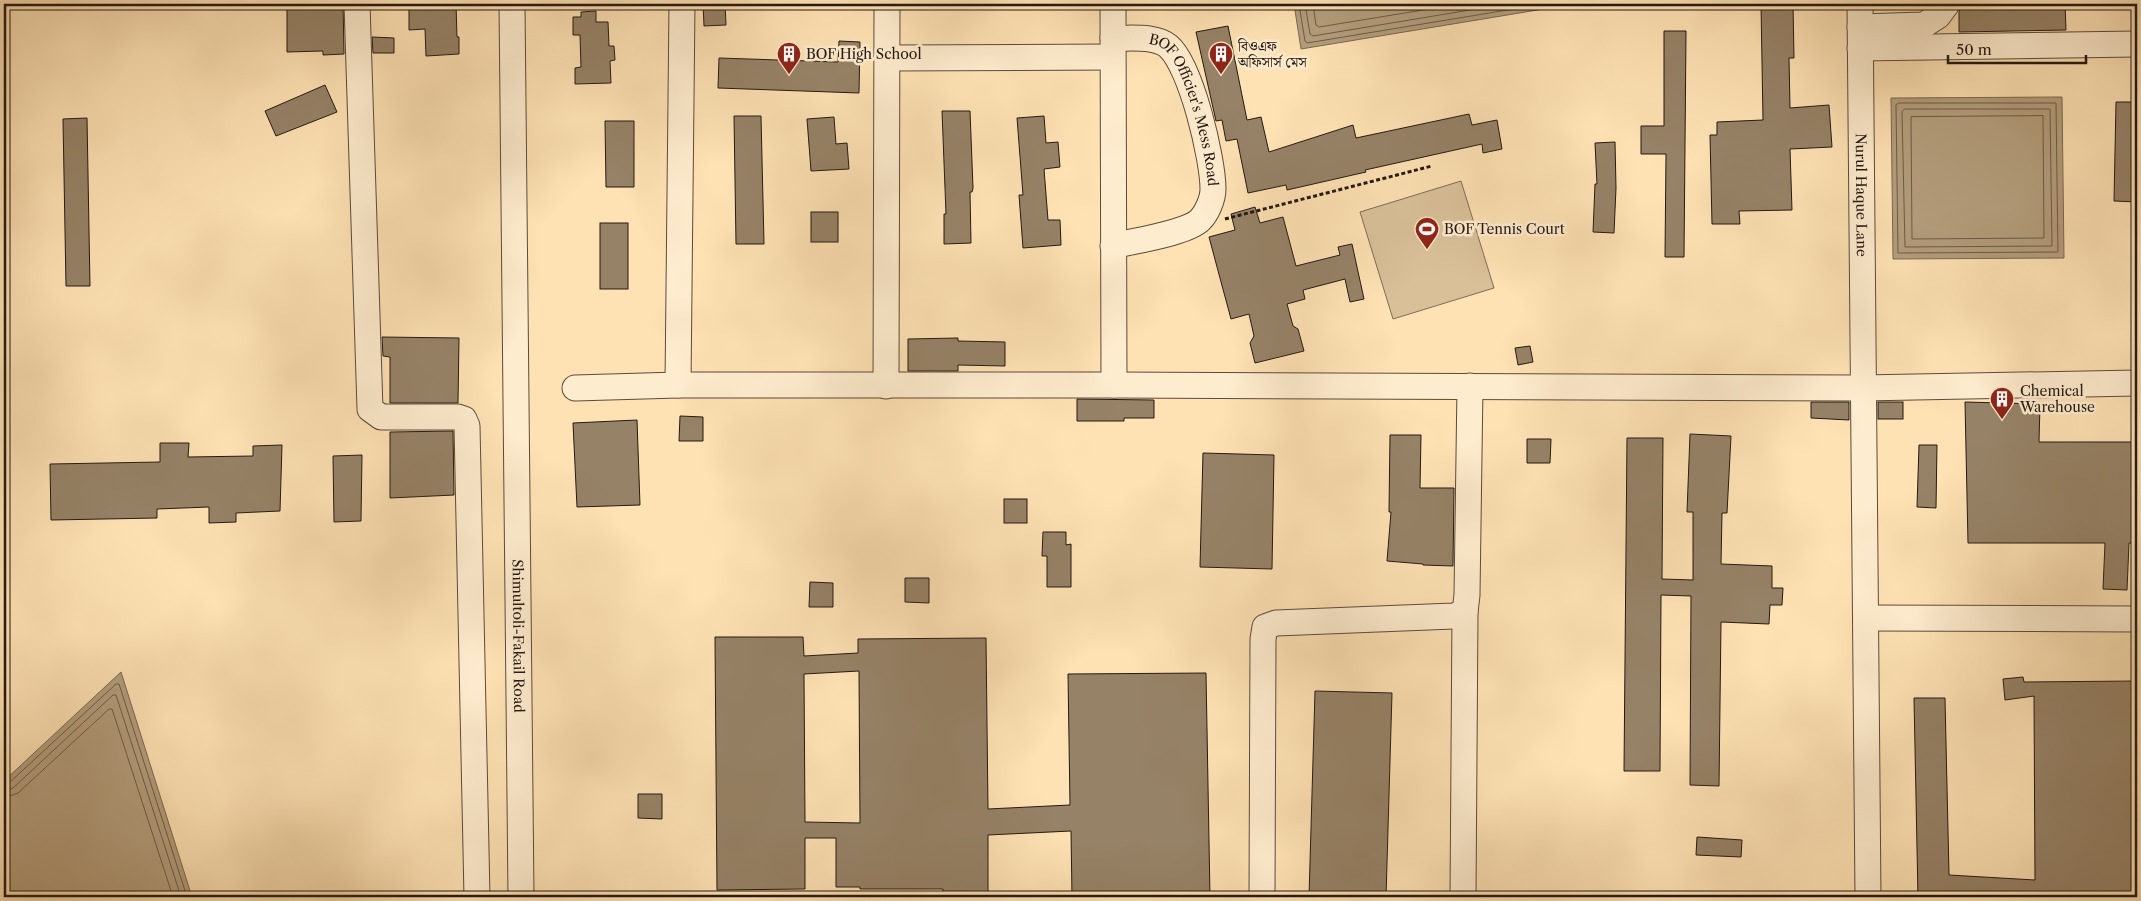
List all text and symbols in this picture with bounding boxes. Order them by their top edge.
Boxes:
street label: BOF Officier's Mess Road [1147,30,1222,187]
scale bar [1948,32,2086,64]
place label: বিওএফ অফিসার্স মেস [1237,37,1307,71]
text: 50 m [1956,40,1992,59]
building icon: BOF High School [776,41,802,75]
building icon: বিওএফ অফিসার্স মেস [1208,41,1234,75]
place label: BOF High School [806,45,922,63]
street label: Nurul Haque Lane [1852,133,1871,257]
sports icon: BOF Tennis Court [1414,216,1440,250]
place label: BOF Tennis Court [1444,220,1565,238]
place label: Chemical Warehouse [2019,382,2095,416]
building icon: Chemical Warehouse [1989,386,2015,420]
street label: Shimultoli-Fakail Road [509,559,528,713]

